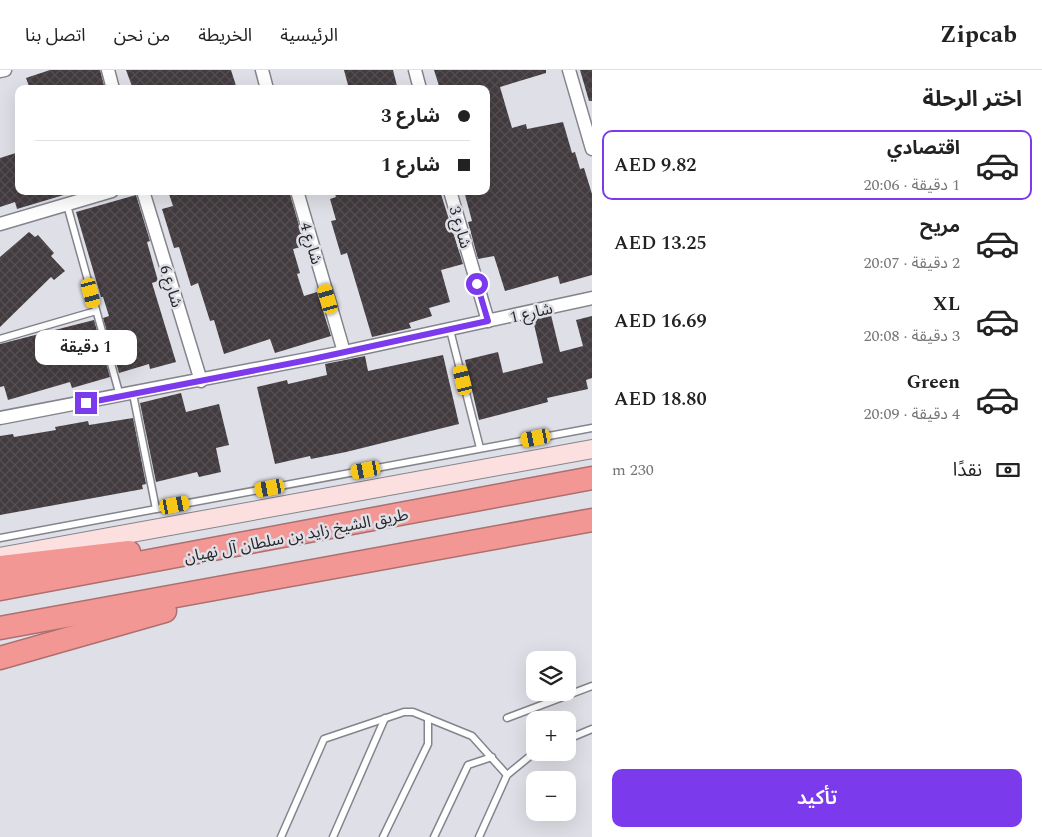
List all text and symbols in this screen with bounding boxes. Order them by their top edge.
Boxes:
text: Zipcab [940,17,1017,53]
text: اتصل بنا [25,22,86,49]
text: من نحن [114,22,170,49]
text: الخريطة [198,22,252,49]
text: الرئيسية [280,22,338,49]
text: اختر الرحلة [923,83,1022,116]
text: شارع 3 [381,102,440,131]
text: اقتصادي [887,134,960,163]
icon: car [975,143,1020,188]
text: شارع 1 [381,151,440,180]
text: AED 9.82 [614,151,697,180]
text: 1 دقيقة · 20:06 [864,173,960,197]
street label: شارع 3 [443,203,478,251]
text: مريح [920,212,960,241]
street label: شارع 4 [294,219,329,267]
icon: car [975,221,1020,266]
text: AED 13.25 [614,229,707,258]
text: 2 دقيقة · 20:07 [864,251,960,275]
street label: شارع 6 [153,262,189,310]
route start [466,273,488,295]
car [79,277,102,309]
car [316,283,339,315]
text: XL [933,290,960,319]
street label: شارع 1 [507,296,555,330]
icon: car [975,299,1020,344]
text: AED 16.69 [614,307,707,336]
text: 3 دقيقة · 20:08 [864,324,960,348]
callout: 1 دقيقة [35,330,137,366]
text: 1 دقيقة [60,335,112,359]
car [452,364,473,396]
text: Green [907,368,960,397]
icon: car [975,377,1020,422]
text: AED 18.80 [614,385,707,414]
route end [75,392,97,414]
text: 4 دقيقة · 20:09 [864,402,960,426]
car [519,428,552,448]
text: نقدًا [953,456,982,485]
icon: cash [994,456,1022,484]
text: 230 m [612,458,654,482]
car [349,460,382,480]
car [253,478,286,498]
car [158,495,191,515]
street label: طريق الشيخ زايد بن سلطان آل نهيان [182,502,411,570]
map controls [526,651,576,821]
button: layers [526,651,576,701]
button: + [526,711,576,761]
button: تأكيد [612,769,1022,827]
button: − [526,771,576,821]

